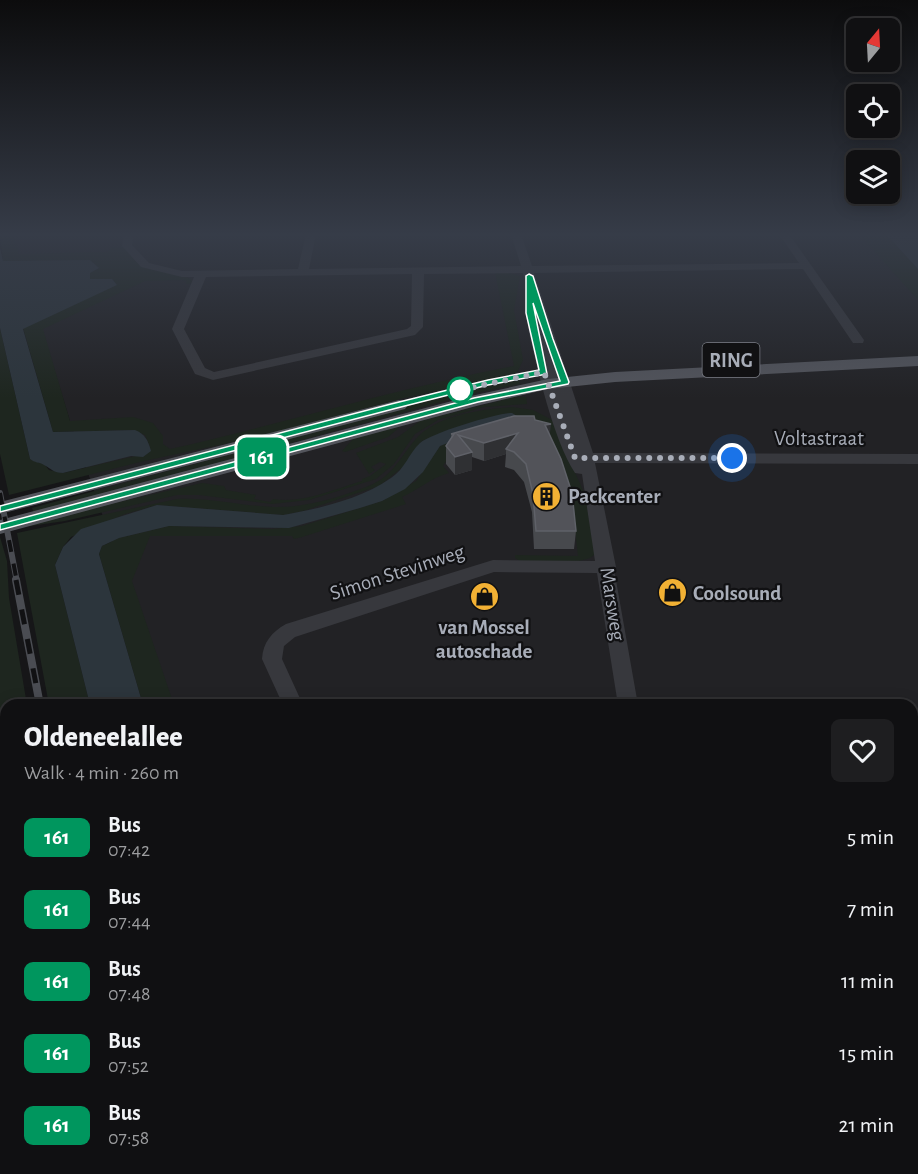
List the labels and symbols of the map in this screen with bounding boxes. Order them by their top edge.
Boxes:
north arrow [846,18,900,72]
road number: RING [702,343,760,377]
unlabelled marker [447,377,473,403]
street label: Voltastraat [774,428,864,449]
line badge: 161 [228,438,296,476]
your location [717,443,747,473]
building icon: Packcenter [531,480,563,512]
place label: Packcenter [568,486,661,507]
street label: Simon Stevinweg [327,541,468,604]
street label: Marsweg [596,566,629,643]
shop icon: Coolsound [656,577,688,609]
shop icon: van Mossel autoschade [468,580,500,612]
place label: Coolsound [693,583,781,604]
place label: van Mossel autoschade [436,617,532,662]

